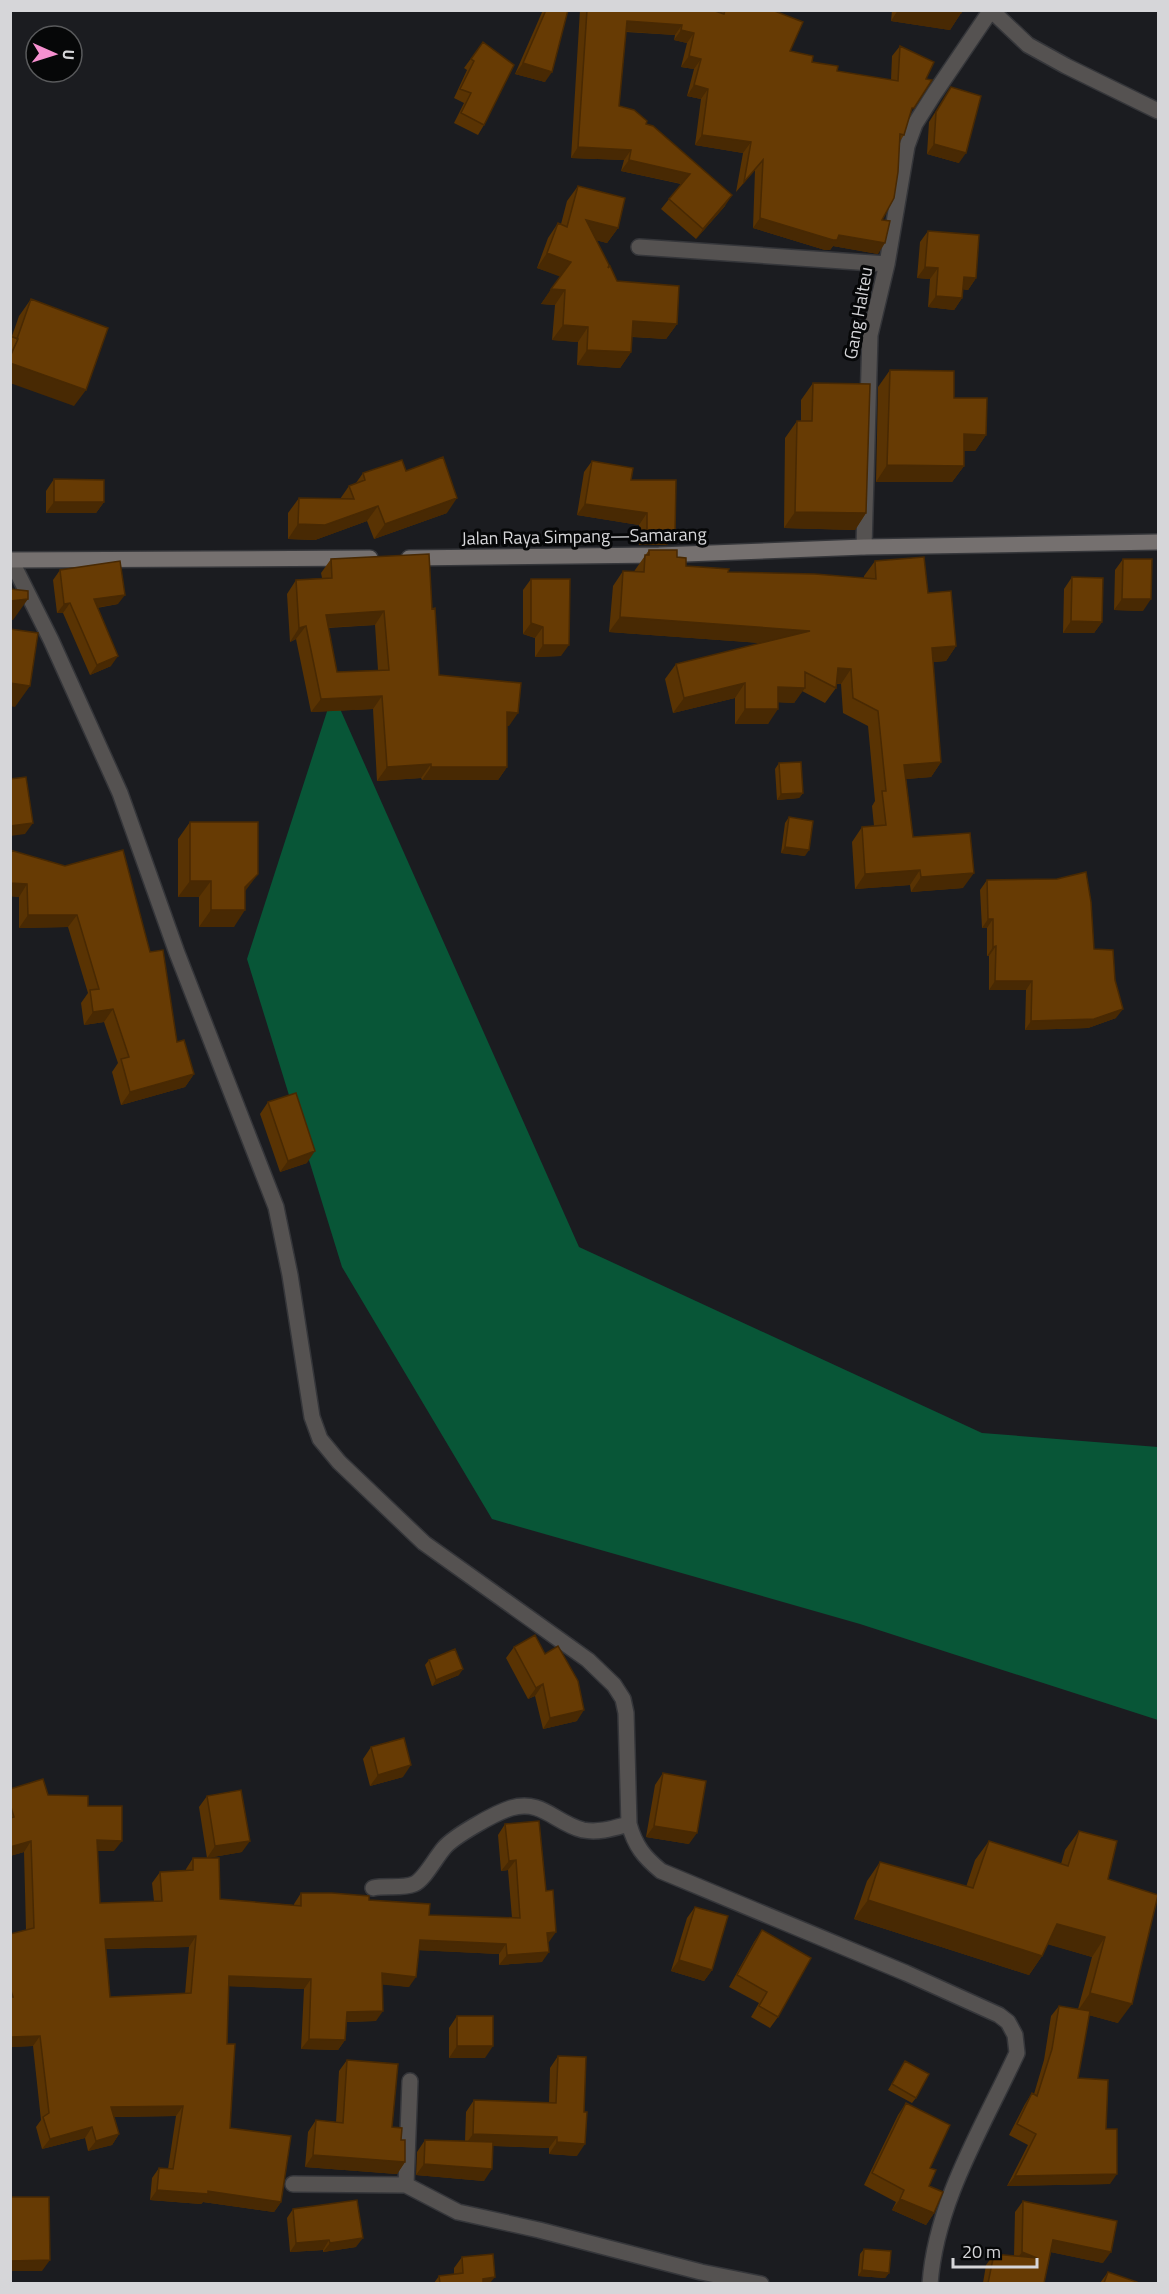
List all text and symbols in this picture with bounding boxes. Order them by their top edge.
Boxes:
north arrow [24,24,84,84]
text: U [57,49,81,61]
street label: Gang Halteu [837,265,879,361]
street label: Jalan Raya Simpang—Samarang [461,520,707,552]
scale bar [953,2231,1037,2269]
text: 20 m [962,2238,1001,2265]

